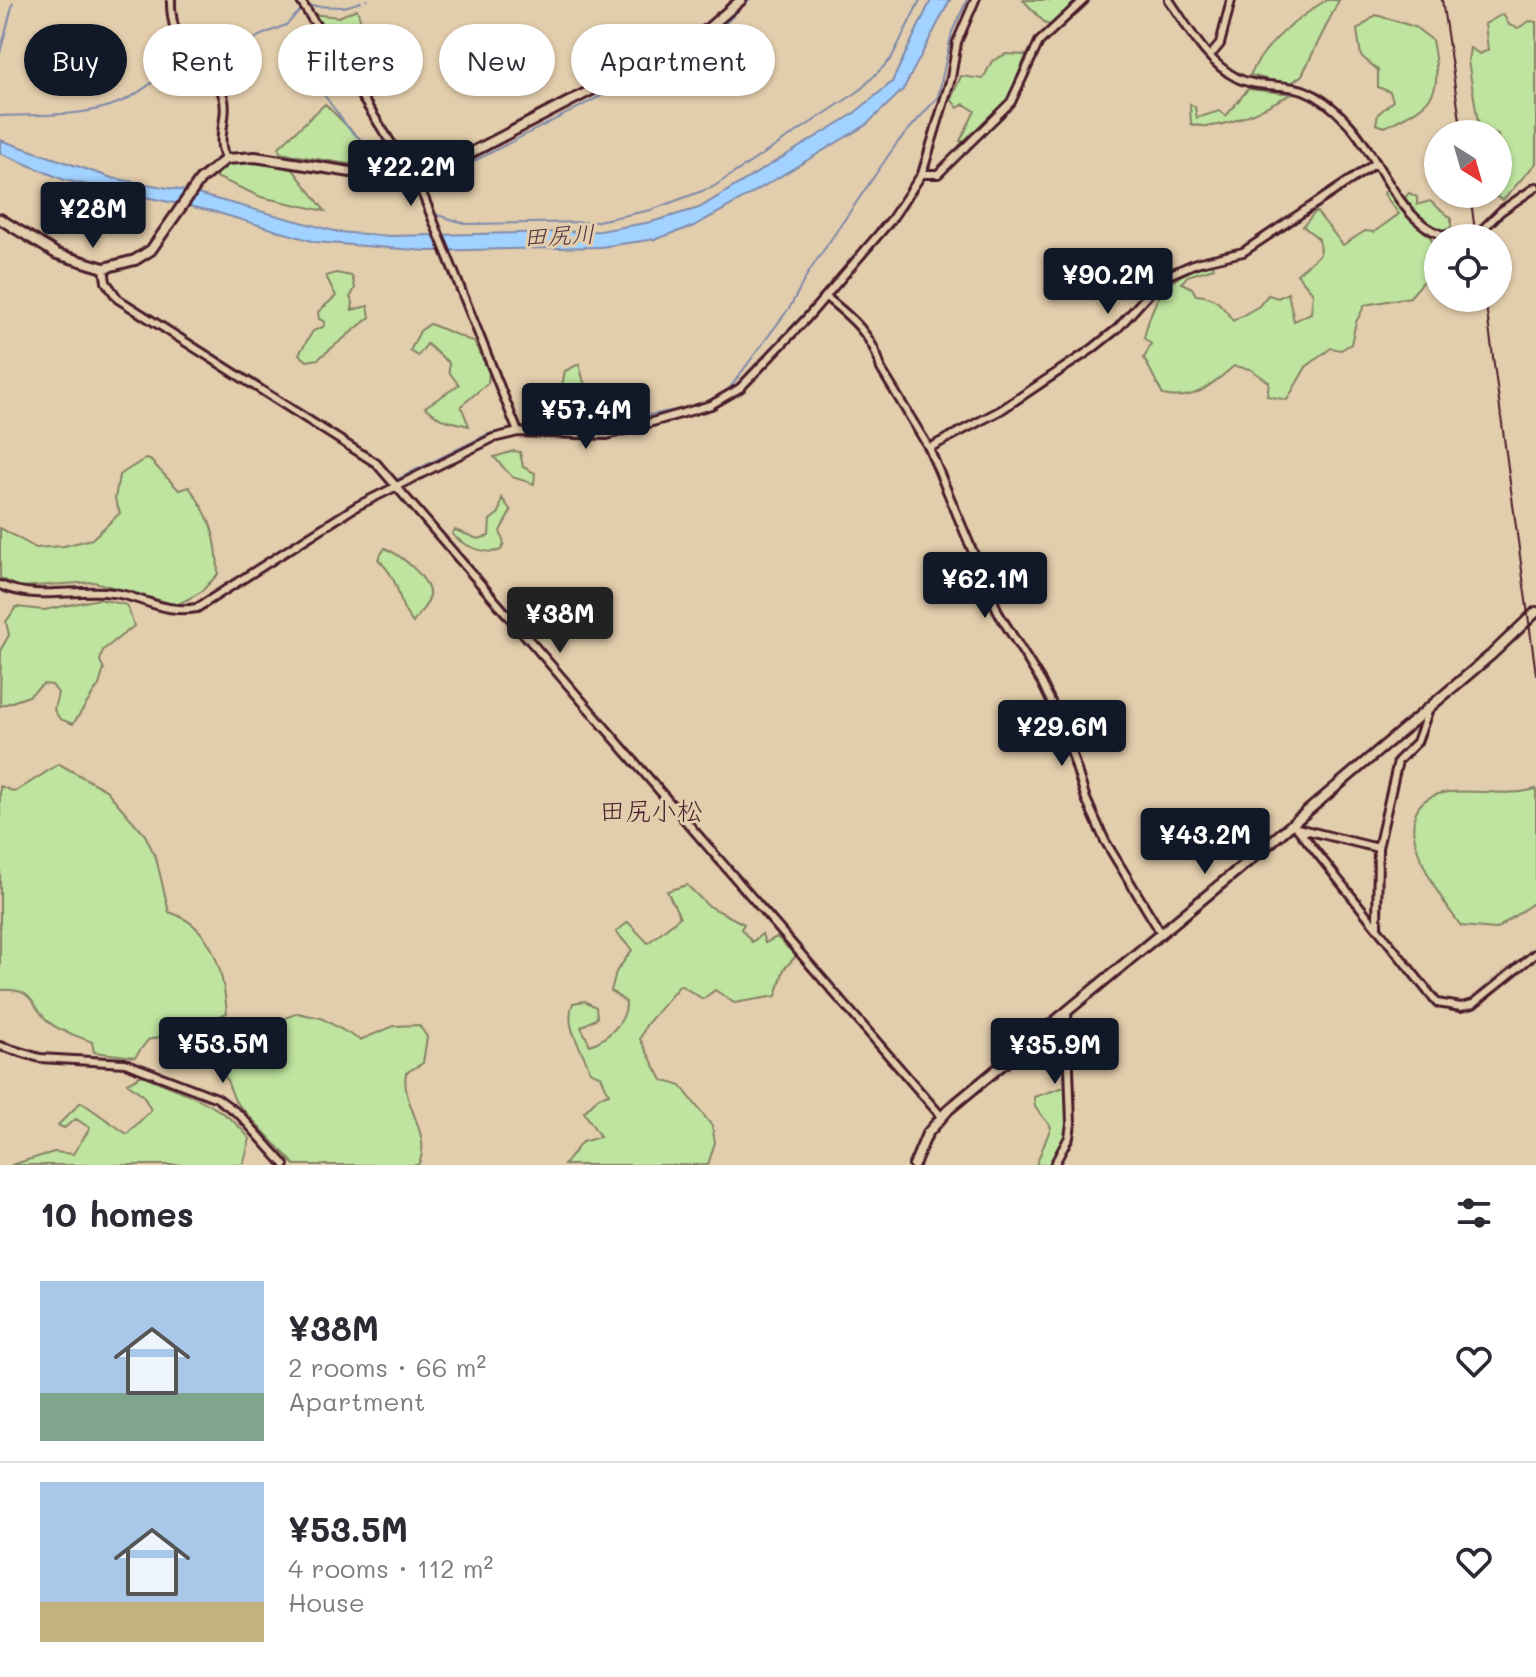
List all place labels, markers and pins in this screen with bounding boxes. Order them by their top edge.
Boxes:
pin: ¥22.2M [346,140,476,208]
pin: ¥28M [46,182,140,250]
pin: ¥90.2M [1043,248,1173,316]
pin: ¥57.4M [521,383,651,451]
pin: ¥62.1M [920,552,1050,620]
pin: ¥38M [513,587,607,655]
pin: ¥29.6M [997,700,1127,768]
pin: ¥43.2M [1140,808,1270,876]
pin: ¥53.5M [158,1017,288,1085]
pin: ¥35.9M [990,1018,1120,1086]

